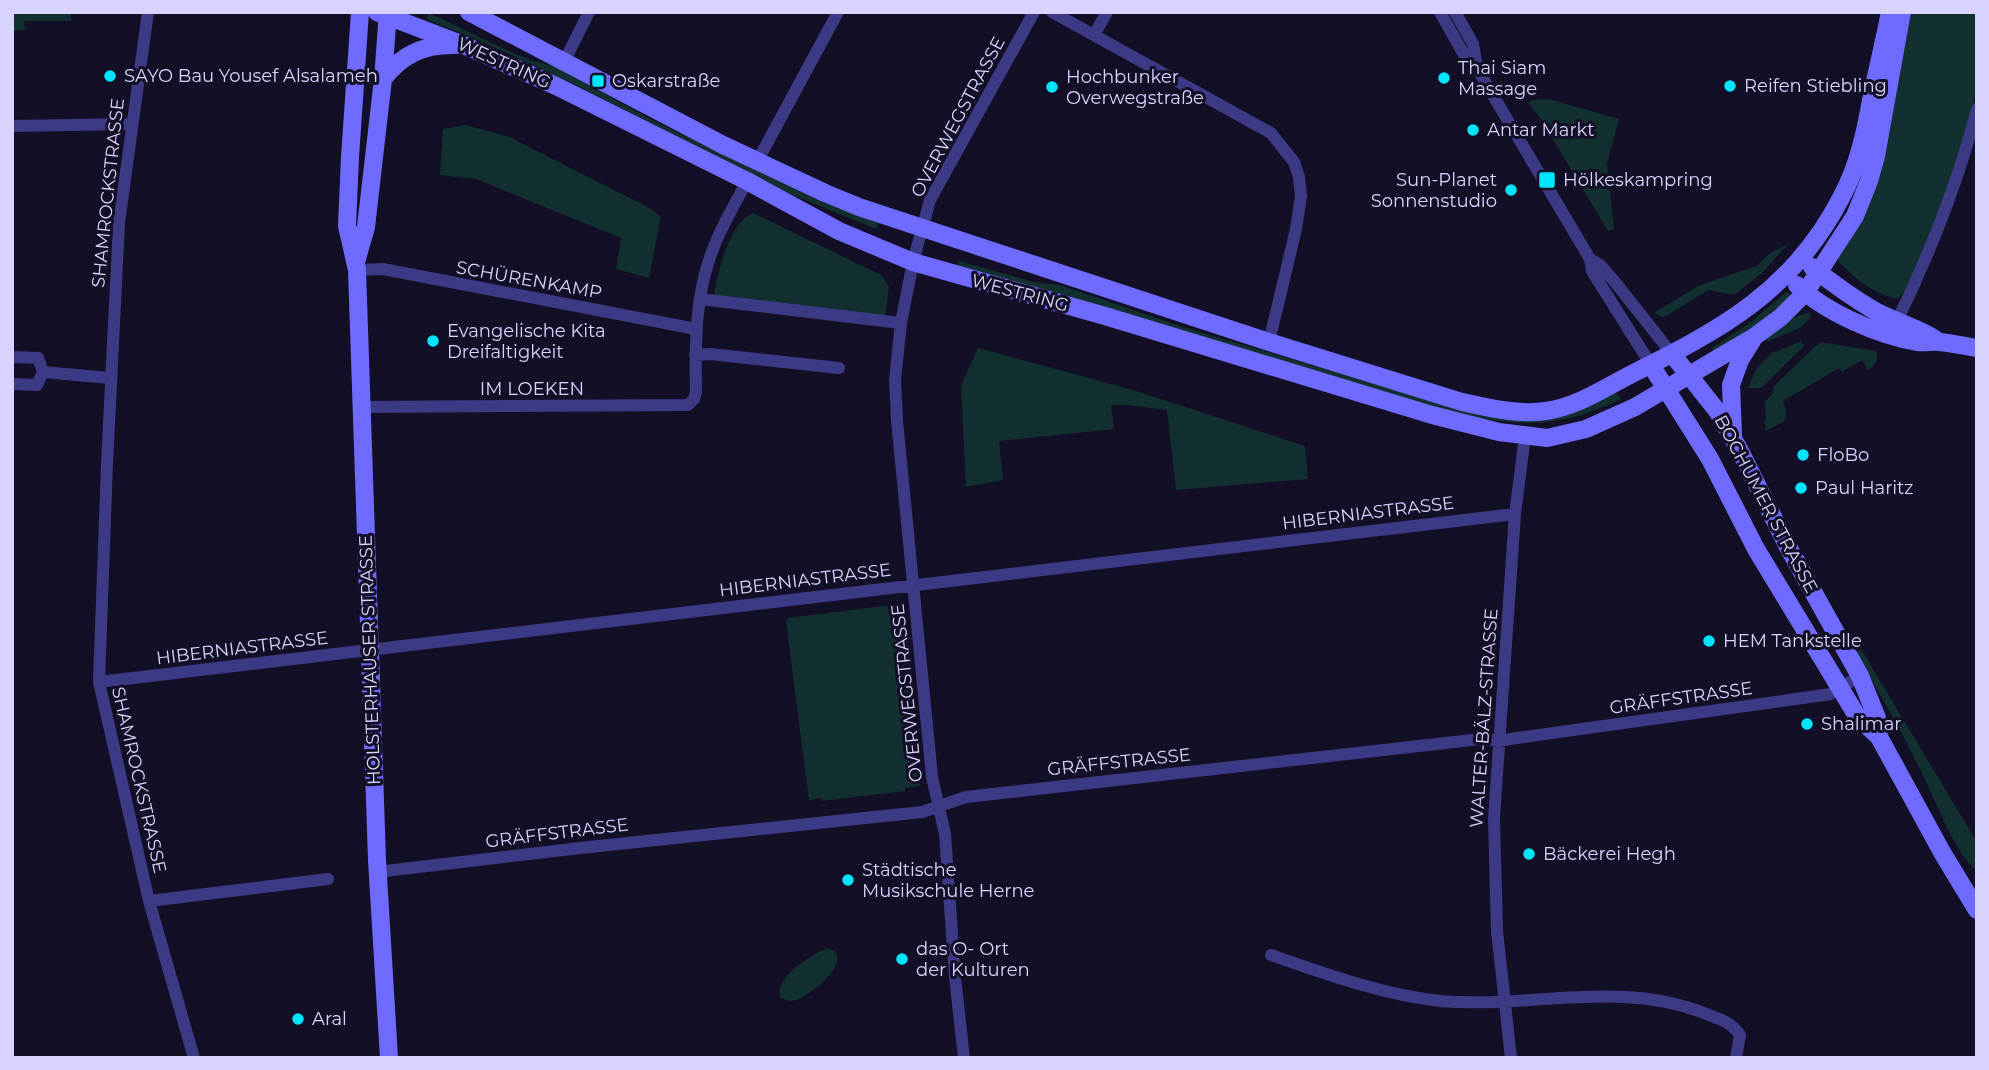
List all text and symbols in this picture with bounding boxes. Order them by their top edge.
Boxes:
street label: WESTRING [454,33,554,93]
street label: OVERWEGSTRASSE [906,33,1010,201]
place label: Thai Siam Massage [1458,57,1546,100]
place label: SAYO Bau Yousef Alsalameh [124,65,378,87]
place label: Hochbunker Overwegstraße [1066,66,1204,109]
marker: SAYO Bau Yousef Alsalameh [102,68,118,84]
place label: Oskarstraße [612,70,720,92]
marker: Thai Siam Massage [1436,70,1452,86]
marker: Oskarstraße [590,73,606,89]
place label: Reifen Stiebling [1744,75,1887,97]
marker: Reifen Stiebling [1722,78,1738,94]
marker: Hochbunker Overwegstraße [1044,79,1060,95]
street label: SHAMROCKSTRASSE [87,97,129,289]
place label: Antar Markt [1487,119,1595,141]
marker: Antar Markt [1465,122,1481,138]
place label: Sun-Planet Sonnenstudio [1371,169,1497,212]
place label: Hölkeskampring [1563,169,1713,191]
marker: Hölkeskampring [1537,170,1557,190]
marker: Sun-Planet Sonnenstudio [1503,182,1519,198]
street label: SCHÜRENKAMP [454,256,604,304]
street label: WESTRING [969,269,1071,317]
place label: Evangelische Kita Dreifaltigkeit [447,320,606,363]
marker: Evangelische Kita Dreifaltigkeit [425,333,441,349]
street label: IM LOEKEN [480,378,584,400]
street label: BOCHUMER STRASSE [1710,411,1822,597]
place label: FloBo [1817,444,1869,466]
marker: FloBo [1795,447,1811,463]
place label: Paul Haritz [1815,477,1913,499]
marker: Paul Haritz [1793,480,1809,496]
street label: HIBERNIASTRASSE [1281,492,1455,534]
street label: HOLSTERHAUSER STRASSE [355,535,385,785]
street label: HIBERNIASTRASSE [718,559,892,601]
street label: OVERWEGSTRASSE [887,603,927,783]
street label: WALTER-BÄLZ-STRASSE [1465,607,1503,829]
street label: HIBERNIASTRASSE [155,627,329,669]
place label: HEM Tankstelle [1723,630,1862,652]
marker: HEM Tankstelle [1701,633,1717,649]
street label: GRÄFFSTRASSE [1608,677,1754,719]
street label: SHAMROCKSTRASSE [107,685,171,875]
place label: Shalimar [1821,713,1901,735]
marker: Shalimar [1799,716,1815,732]
street label: GRÄFFSTRASSE [1046,744,1192,780]
street label: GRÄFFSTRASSE [484,813,630,853]
place label: Bäckerei Hegh [1543,843,1676,865]
marker: Bäckerei Hegh [1521,846,1537,862]
place label: Städtische Musikschule Herne [862,859,1035,902]
marker: Städtische Musikschule Herne [840,872,856,888]
place label: das O- Ort der Kulturen [916,938,1030,981]
marker: das O- Ort der Kulturen [894,951,910,967]
place label: Aral [312,1008,347,1030]
marker: Aral [290,1011,306,1027]

